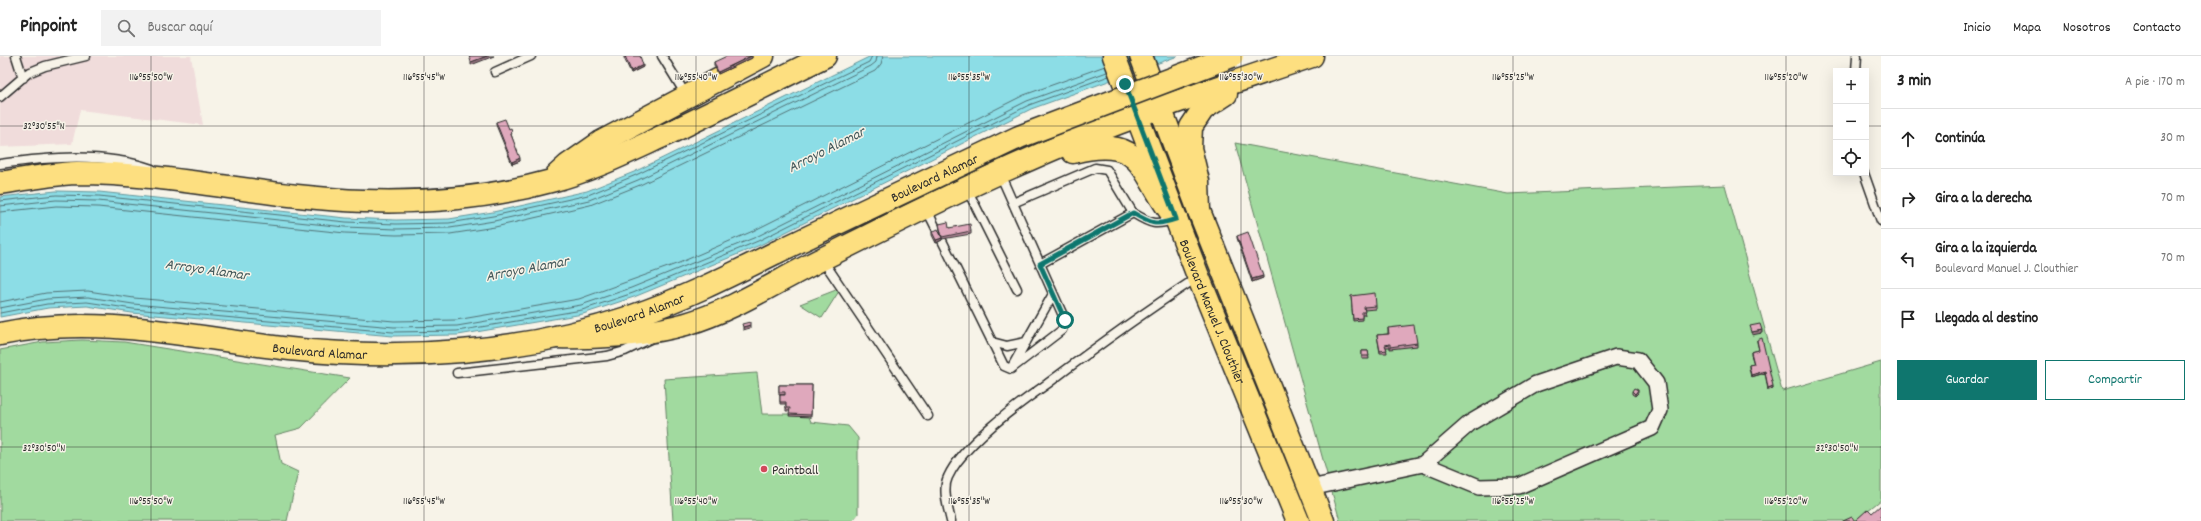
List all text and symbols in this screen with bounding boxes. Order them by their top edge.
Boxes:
search box [101,10,381,46]
text: Pinpoint [20,14,77,41]
icon: search [115,17,137,39]
text: Buscar aquí [147,17,212,39]
text: Inicio [1963,18,1991,38]
text: Mapa [2013,18,2041,38]
text: Nosotros [2063,18,2111,38]
text: Contacto [2133,18,2181,38]
map controls [1833,68,1869,176]
button: + [1833,68,1869,104]
text: 3 min [1897,70,1931,94]
text: 116°55'50"W [129,71,173,85]
text: 116°55'45"W [403,71,445,85]
text: 116°55'40"W [675,71,718,85]
text: 116°55'35"W [948,71,990,85]
text: 116°55'30"W [1220,71,1263,85]
text: 116°55'25"W [1492,71,1534,85]
text: 116°55'20"W [1765,71,1808,85]
text: A pie · 170 m [2125,73,2185,92]
route end [1116,75,1134,93]
button: − [1833,104,1869,140]
text: 32°30'55"N [23,120,65,134]
water label: Arroyo Alamar [785,121,871,180]
icon: ahead [1897,128,1919,150]
text: Continúa [1935,128,1985,150]
text: 30 m [2160,129,2185,148]
button: locate [1833,140,1869,176]
street label: Boulevard Alamar [888,149,983,209]
icon: right [1897,188,1919,210]
text: Gira a la derecha [1935,188,2032,210]
text: 70 m [2161,189,2185,208]
street label: Boulevard Manuel J. Clouthier [1173,237,1249,389]
text: Gira a la izquierda [1935,238,2036,260]
icon: left [1897,248,1919,270]
text: 70 m [2161,249,2185,268]
water label: Arroyo Alamar [484,251,572,289]
water label: Arroyo Alamar [164,254,251,288]
text: Boulevard Manuel J. Clouthier [1935,260,2078,279]
street label: Boulevard Alamar [592,289,689,339]
icon: arrive [1897,308,1919,330]
text: Llegada al destino [1935,308,2038,330]
route start [1056,311,1074,329]
street label: Boulevard Alamar [271,339,368,366]
button: Guardar [1897,360,2037,400]
button: Compartir [2045,360,2185,400]
text: 32°30'50"N [23,442,65,456]
text: 32°30'50"N [1816,442,1858,456]
place label: Paintball [772,461,819,481]
marker: Paintball [759,464,769,474]
text: 116°55'50"W [129,495,173,509]
text: 116°55'45"W [403,495,445,509]
text: 116°55'40"W [675,495,718,509]
text: 116°55'35"W [948,495,990,509]
text: 116°55'30"W [1220,495,1263,509]
text: 116°55'25"W [1492,495,1534,509]
text: 116°55'20"W [1765,495,1808,509]

